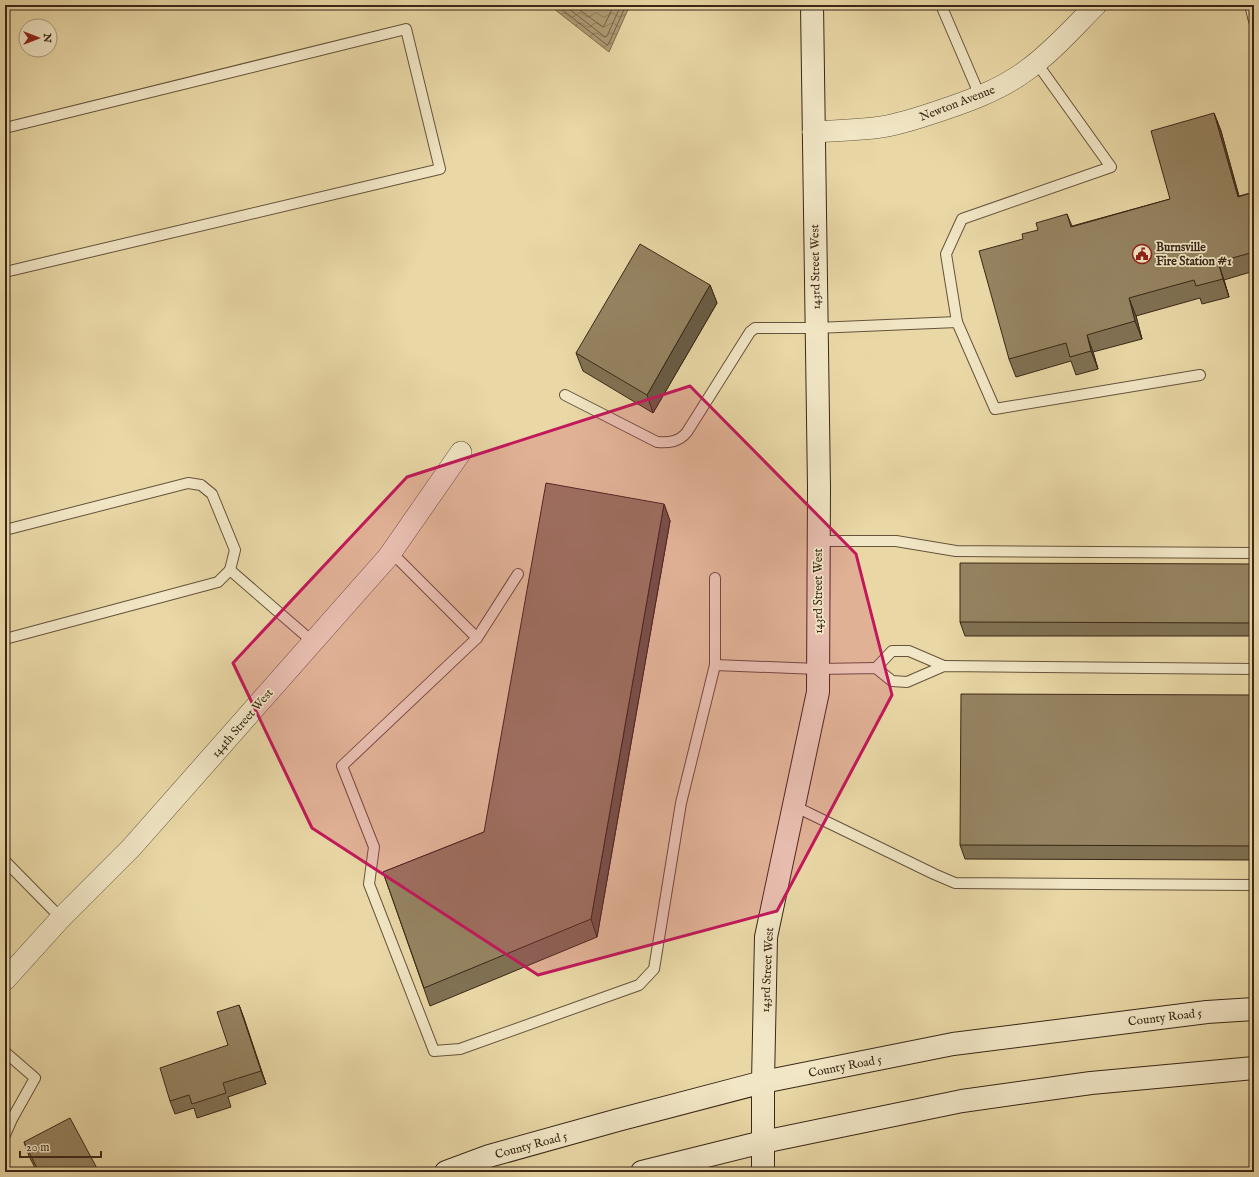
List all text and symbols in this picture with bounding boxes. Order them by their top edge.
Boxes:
north arrow [18,18,58,58]
text: N [40,32,54,43]
street label: Newton Avenue [917,82,998,125]
street label: 143rd Street West [807,224,824,310]
place label: Burnsville Fire Station #1 [1156,240,1232,269]
public building icon: Burnsville Fire Station #1 [1131,243,1153,265]
street label: 143rd Street West [811,548,826,634]
street label: 144th Street West [208,686,276,761]
street label: 143rd Street West [758,927,777,1013]
street label: County Road 5 [1127,1005,1203,1029]
street label: County Road 5 [807,1052,884,1081]
street label: County Road 5 [493,1128,570,1162]
scale bar [20,1133,101,1159]
text: 20 m [26,1140,49,1155]

